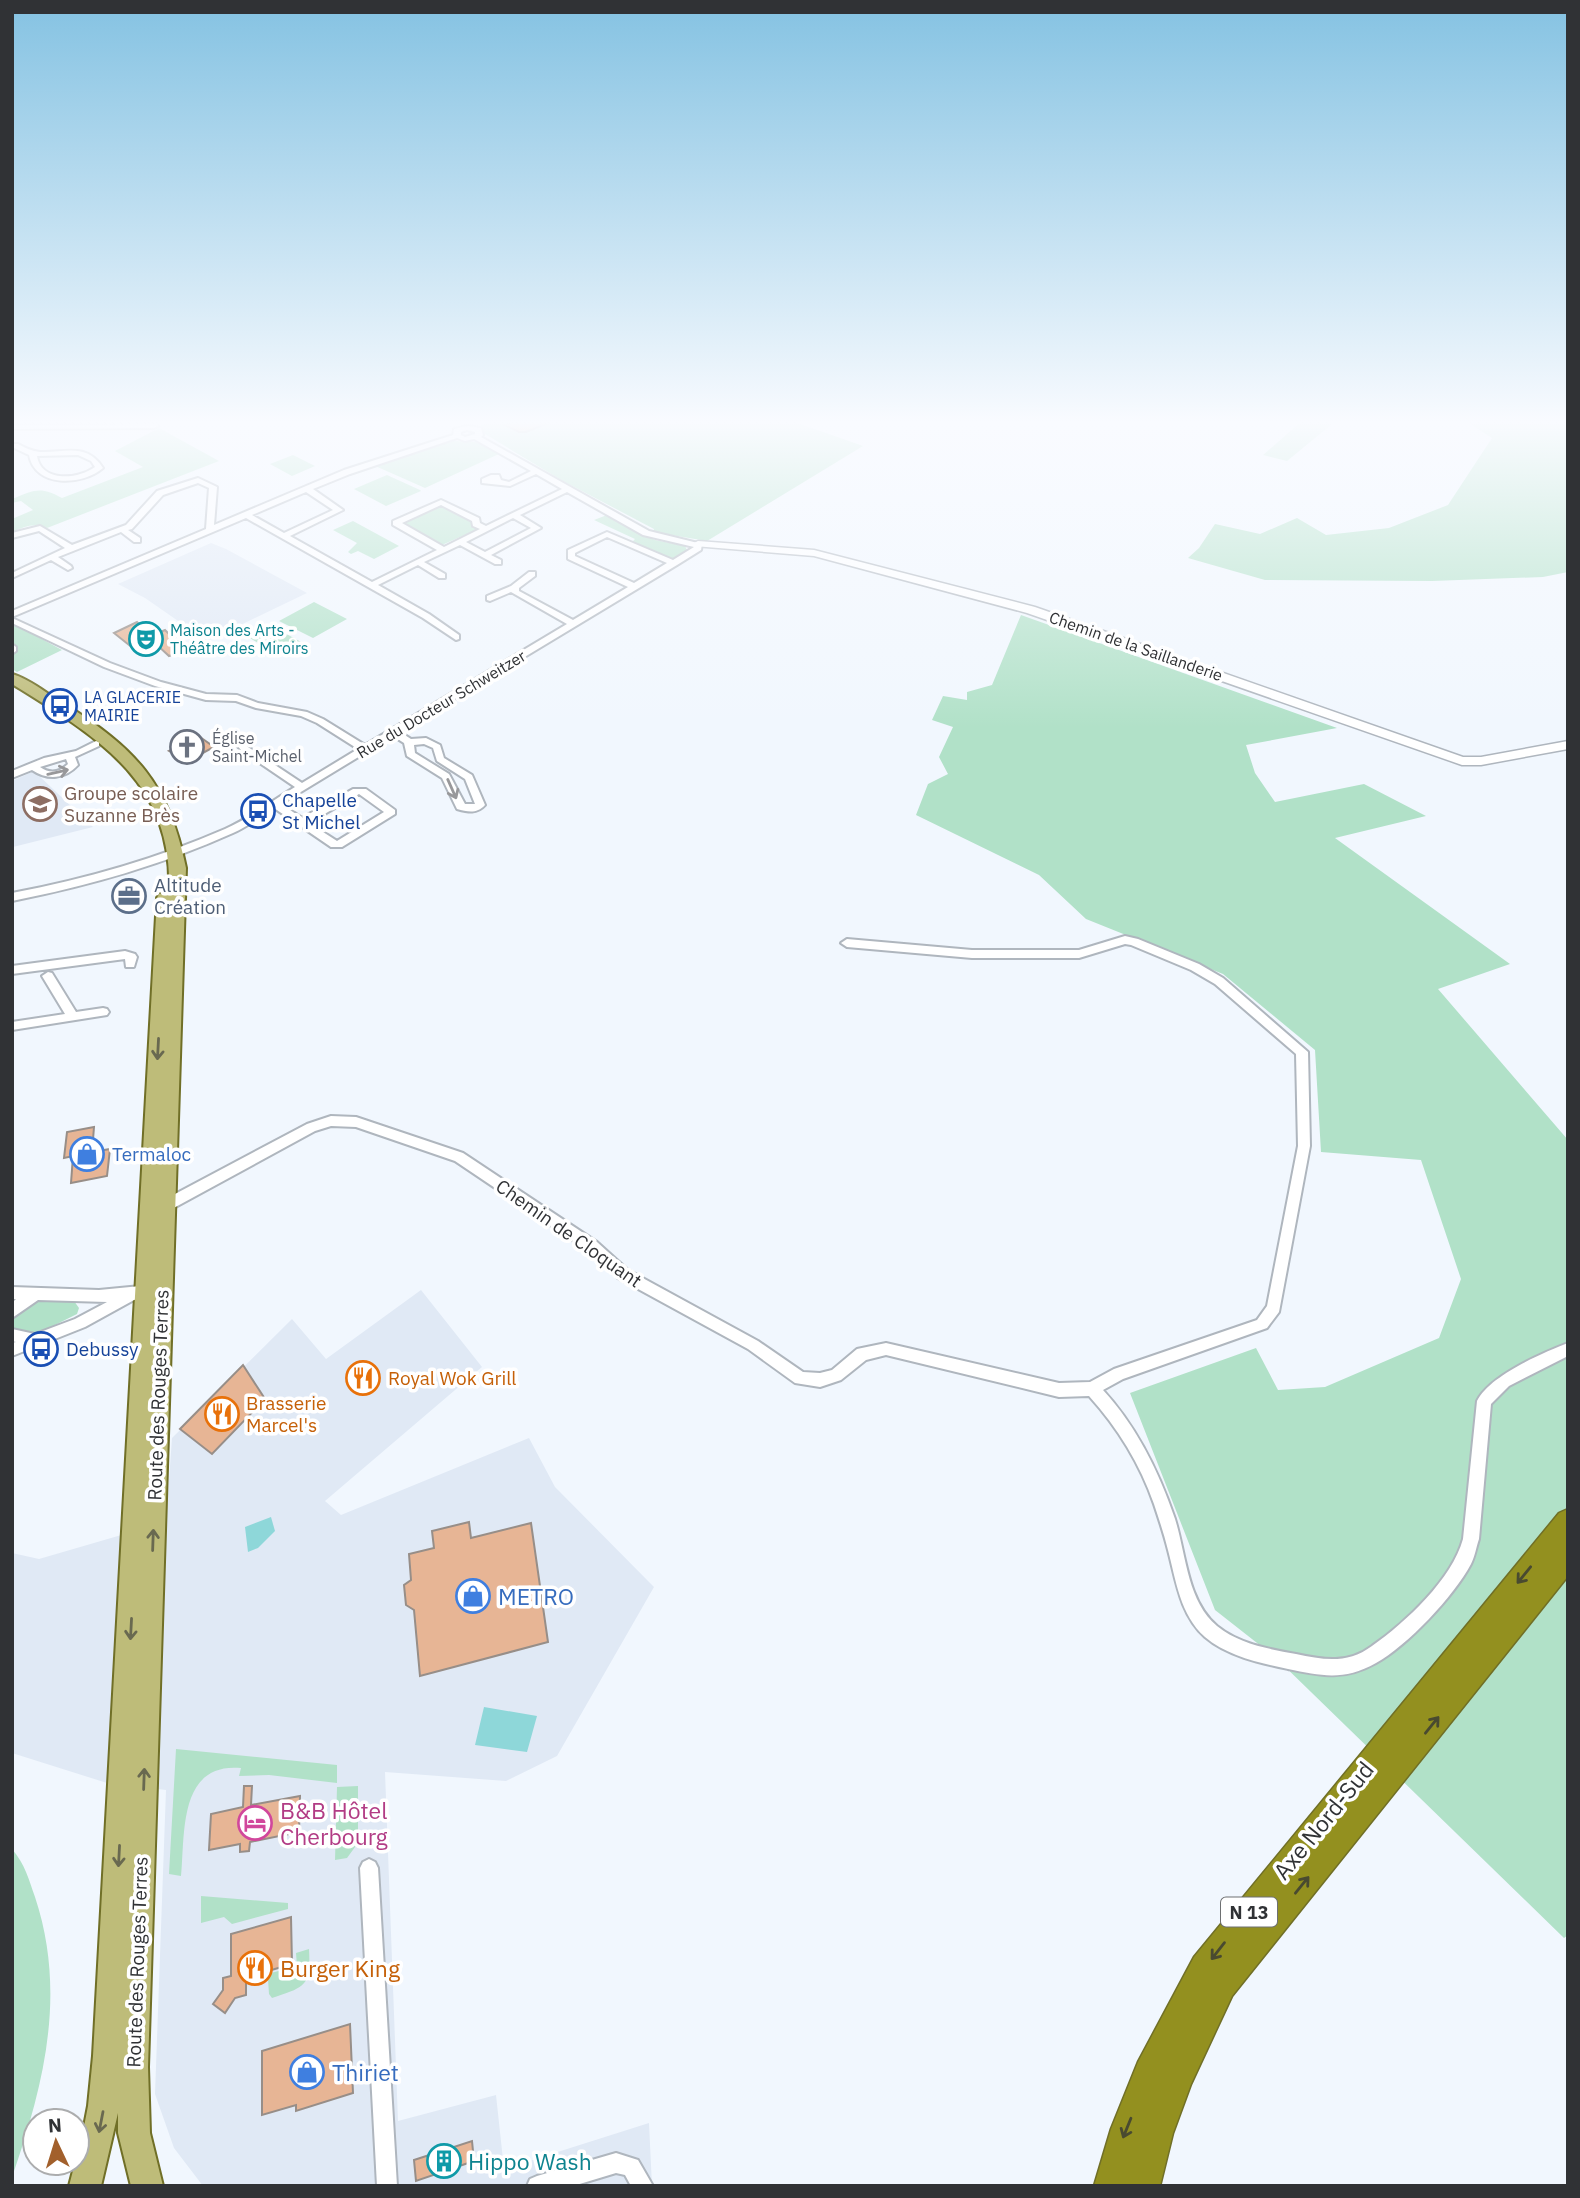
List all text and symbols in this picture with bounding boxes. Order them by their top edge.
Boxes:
street label: Chemin de la Saillanderie [1047,607,1225,685]
theatre icon: Maison des Arts - Théâtre des Miroirs [127,620,165,658]
place label: Maison des Arts - Théâtre des Miroirs [170,620,309,658]
street label: Rue du Docteur Schweitzer [353,645,529,762]
bus stop icon: LA GLACERIE MAIRIE [41,687,79,725]
place label: LA GLACERIE MAIRIE [84,687,181,725]
place label: Église Saint-Michel [212,727,302,766]
church icon: Église Saint-Michel [168,728,206,766]
one-way arrow [47,765,69,778]
one-way arrow [446,777,459,799]
place label: Groupe scolaire Suzanne Brès [64,781,198,827]
school or university icon: Groupe scolaire Suzanne Brès [21,785,59,823]
place label: Chapelle St Michel [282,788,360,834]
bus stop icon: Chapelle St Michel [239,792,277,830]
place label: Altitude Création [154,873,226,919]
office icon: Altitude Création [110,877,148,915]
one-way arrow [151,1037,164,1060]
shop icon: Termaloc [68,1135,106,1173]
place label: Termaloc [112,1142,192,1166]
street label: Chemin de Cloquant [491,1174,647,1292]
street label: Route des Rouges Terres [142,1289,174,1501]
bus stop icon: Debussy [22,1330,60,1368]
place label: Debussy [66,1337,139,1361]
restaurant icon: Royal Wok Grill [344,1359,382,1397]
place label: Royal Wok Grill [388,1366,516,1390]
place label: Brasserie Marcel's [246,1391,326,1437]
restaurant icon: Brasserie Marcel's [203,1395,241,1433]
one-way arrow [146,1528,159,1551]
one-way arrow [1517,1565,1532,1583]
shop icon: METRO [454,1577,492,1615]
place label: METRO [498,1581,574,1611]
one-way arrow [124,1617,137,1640]
one-way arrow [1424,1716,1439,1734]
street label: Axe Nord-Sud [1266,1755,1380,1885]
one-way arrow [137,1767,151,1790]
place label: B&B Hôtel Cherbourg [280,1795,388,1851]
hotel icon: B&B Hôtel Cherbourg [236,1804,274,1842]
one-way arrow [112,1845,125,1868]
street label: Route des Rouges Terres [121,1856,153,2068]
one-way arrow [1295,1877,1310,1895]
road number: N 13 [1221,1898,1277,1926]
one-way arrow [1211,1942,1226,1960]
restaurant icon: Burger King [236,1949,274,1987]
place label: Burger King [280,1953,400,1983]
shop icon: Thiriet [288,2053,326,2091]
place label: Thiriet [332,2057,399,2087]
north arrow [21,2107,91,2177]
one-way arrow [94,2110,108,2132]
text: N [47,2113,63,2137]
one-way arrow [1120,2117,1133,2139]
building icon: Hippo Wash [425,2142,463,2180]
place label: Hippo Wash [468,2146,592,2176]

